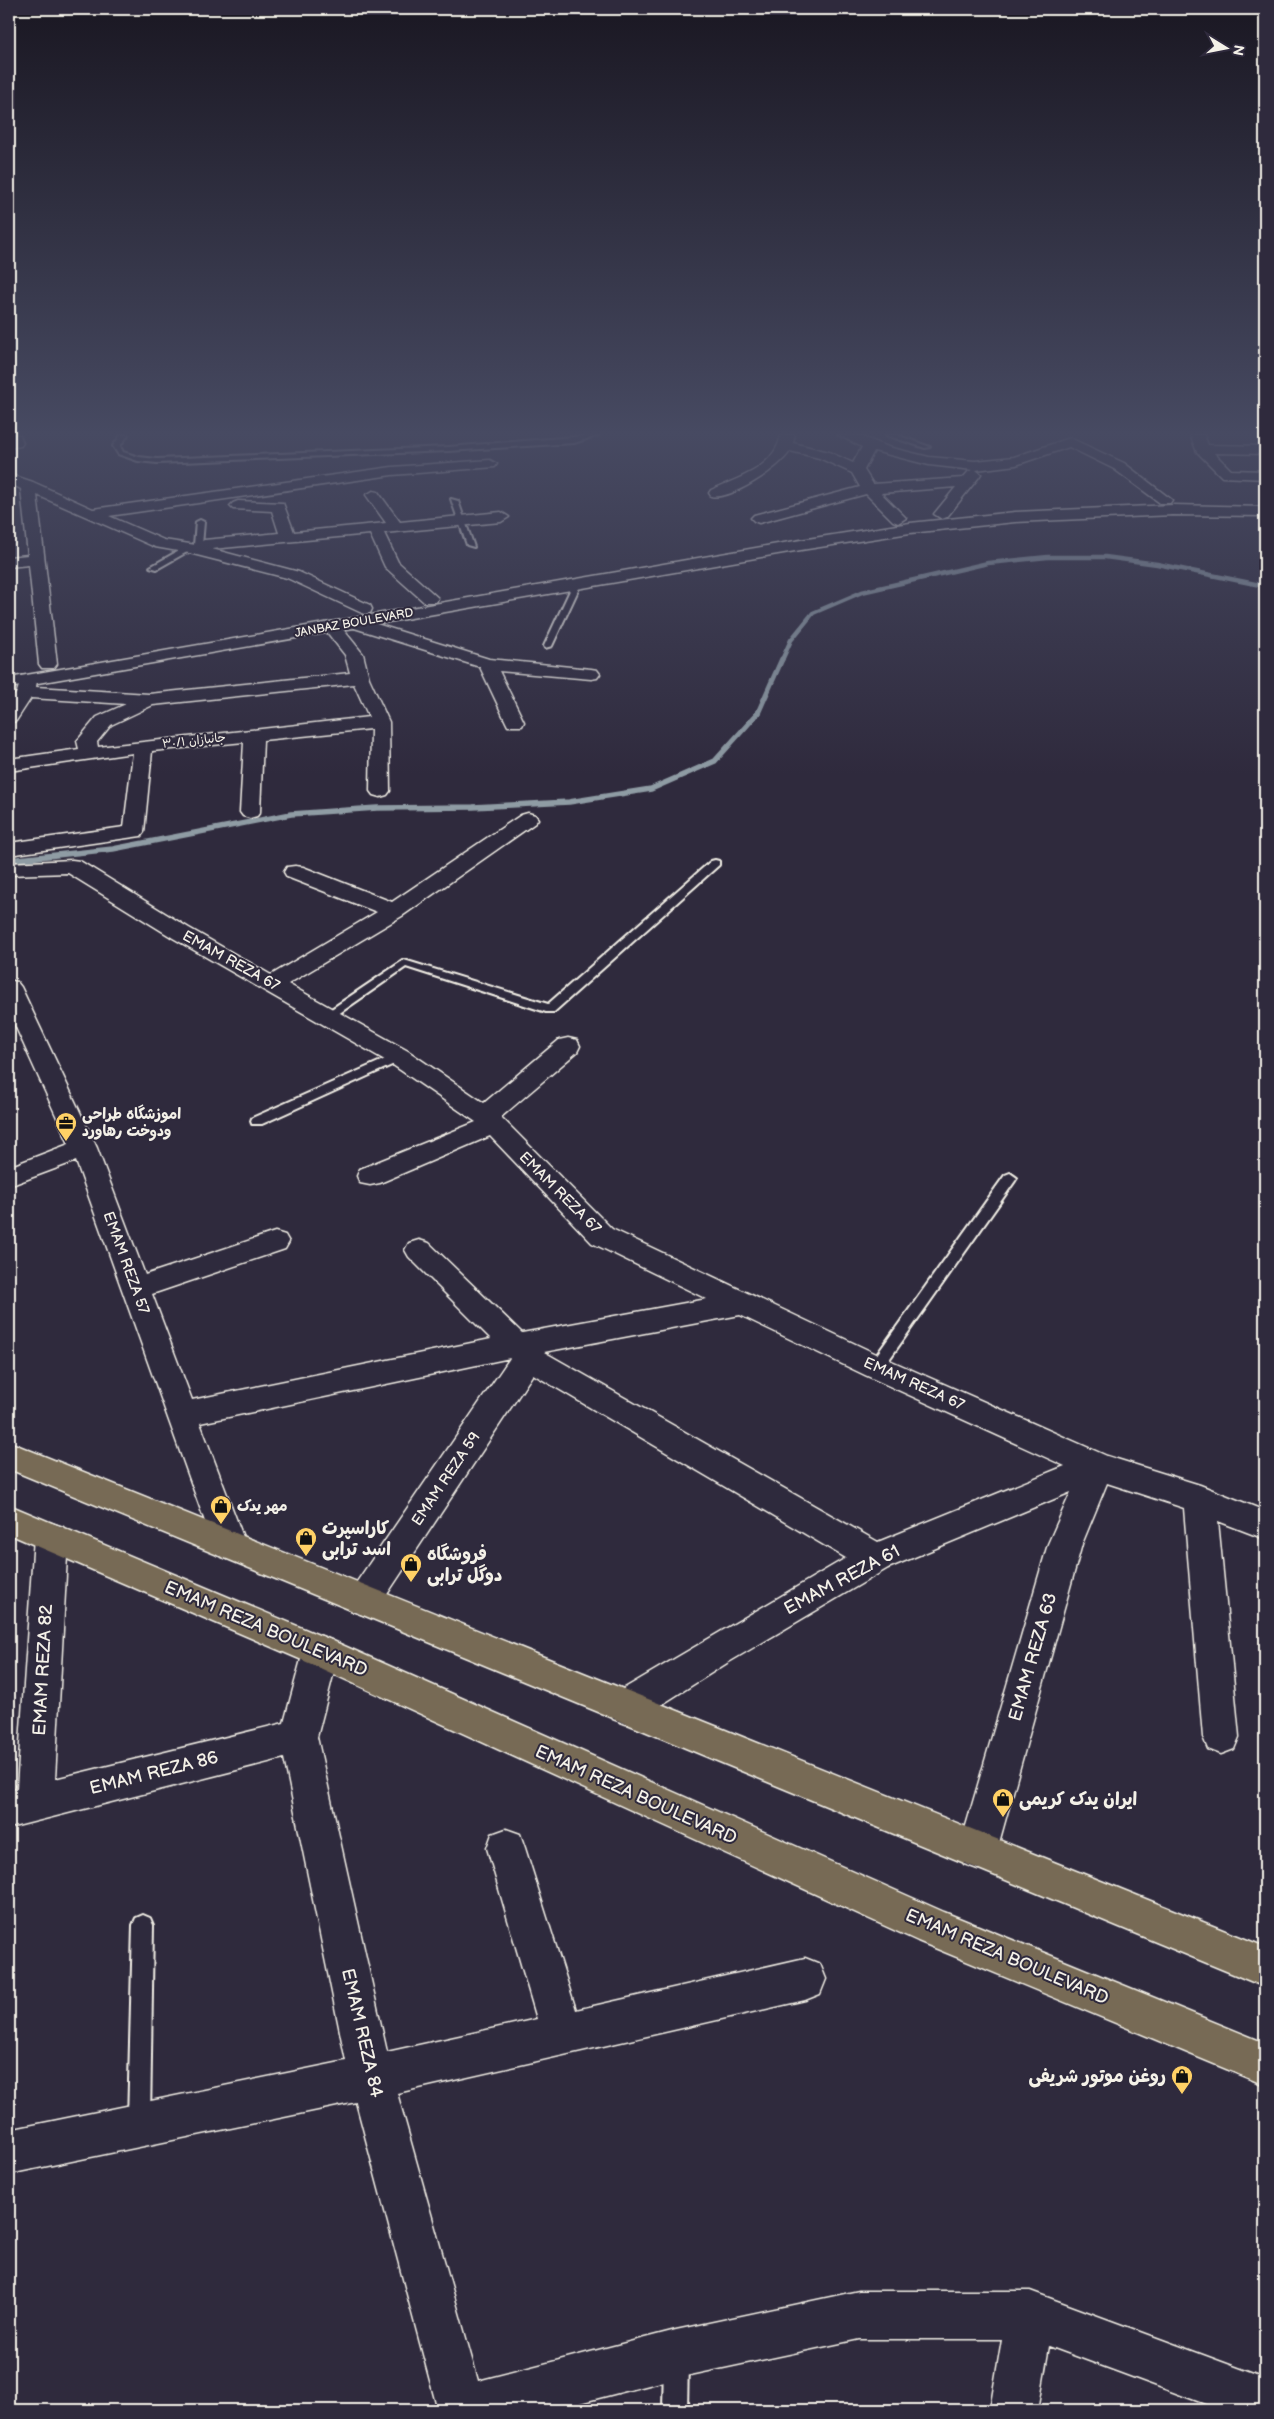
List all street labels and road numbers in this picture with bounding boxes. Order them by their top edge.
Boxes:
street label: JANBAZ BOULEVARD [293,605,415,641]
street label: جانبازان ۳۰/۱ [161,730,227,752]
street label: EMAM REZA 67 [179,926,284,996]
street label: EMAM REZA 67 [515,1148,606,1239]
street label: EMAM REZA 57 [99,1209,154,1318]
street label: EMAM REZA 67 [861,1353,968,1415]
street label: EMAM REZA 59 [408,1428,484,1530]
street label: EMAM REZA 61 [780,1541,904,1619]
street label: EMAM REZA BOULEVARD [161,1577,371,1681]
street label: EMAM REZA 63 [1005,1590,1061,1724]
street label: EMAM REZA 82 [29,1603,57,1736]
street label: EMAM REZA BOULEVARD [532,1741,740,1849]
street label: EMAM REZA 86 [87,1747,221,1799]
street label: EMAM REZA BOULEVARD [902,1905,1112,2009]
street label: EMAM REZA 84 [337,1966,387,2100]

